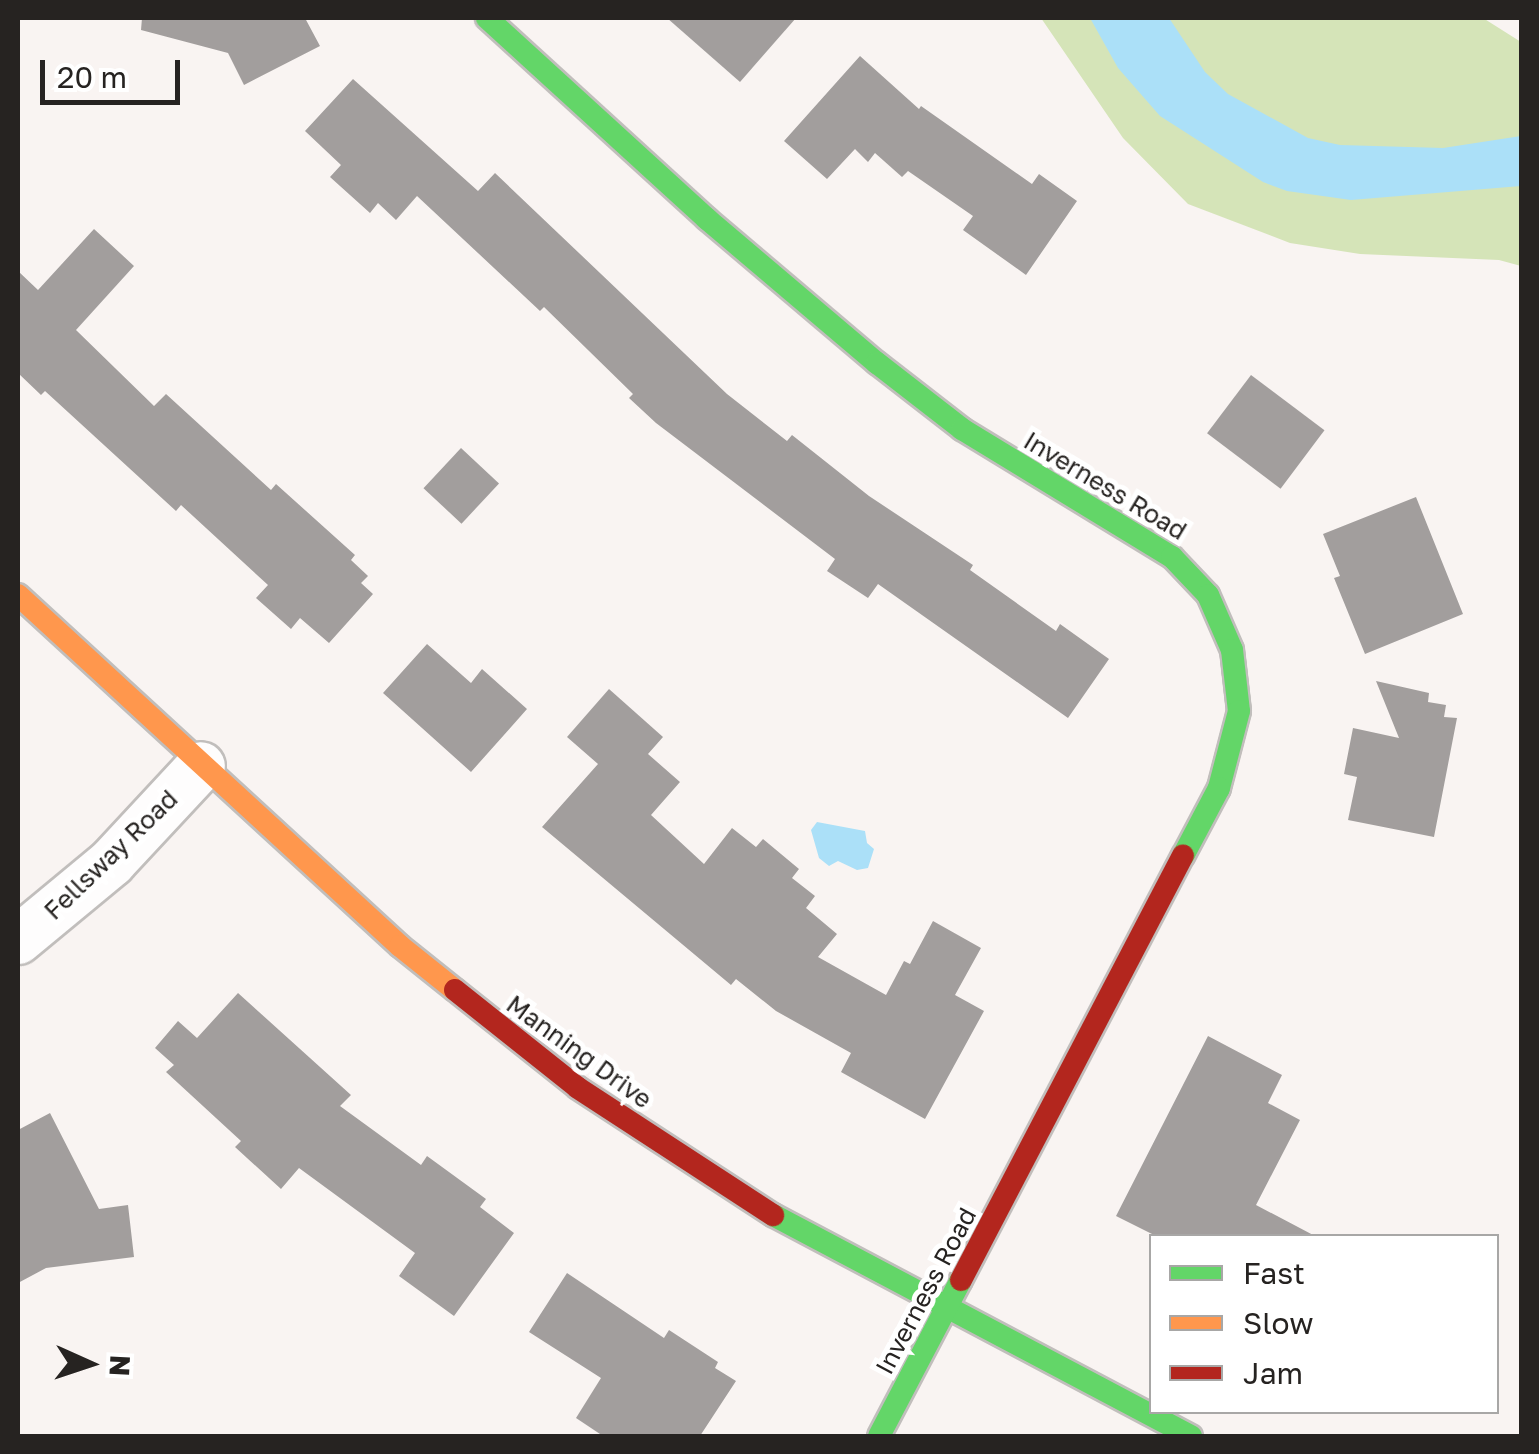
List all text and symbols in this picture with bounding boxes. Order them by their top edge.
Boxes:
scale bar [45,40,185,102]
text: 20 m [57,59,127,95]
street label: Inverness Road [1018,426,1192,546]
street label: Fellsway Road [38,784,184,926]
street label: Manning Drive [501,989,657,1115]
street label: Inverness Road [869,1203,983,1379]
legend [1149,1234,1499,1414]
text: Fast [1243,1255,1305,1291]
text: Slow [1243,1305,1314,1341]
north arrow [40,1314,140,1414]
text: N [103,1354,137,1377]
text: Jam [1243,1355,1303,1391]

